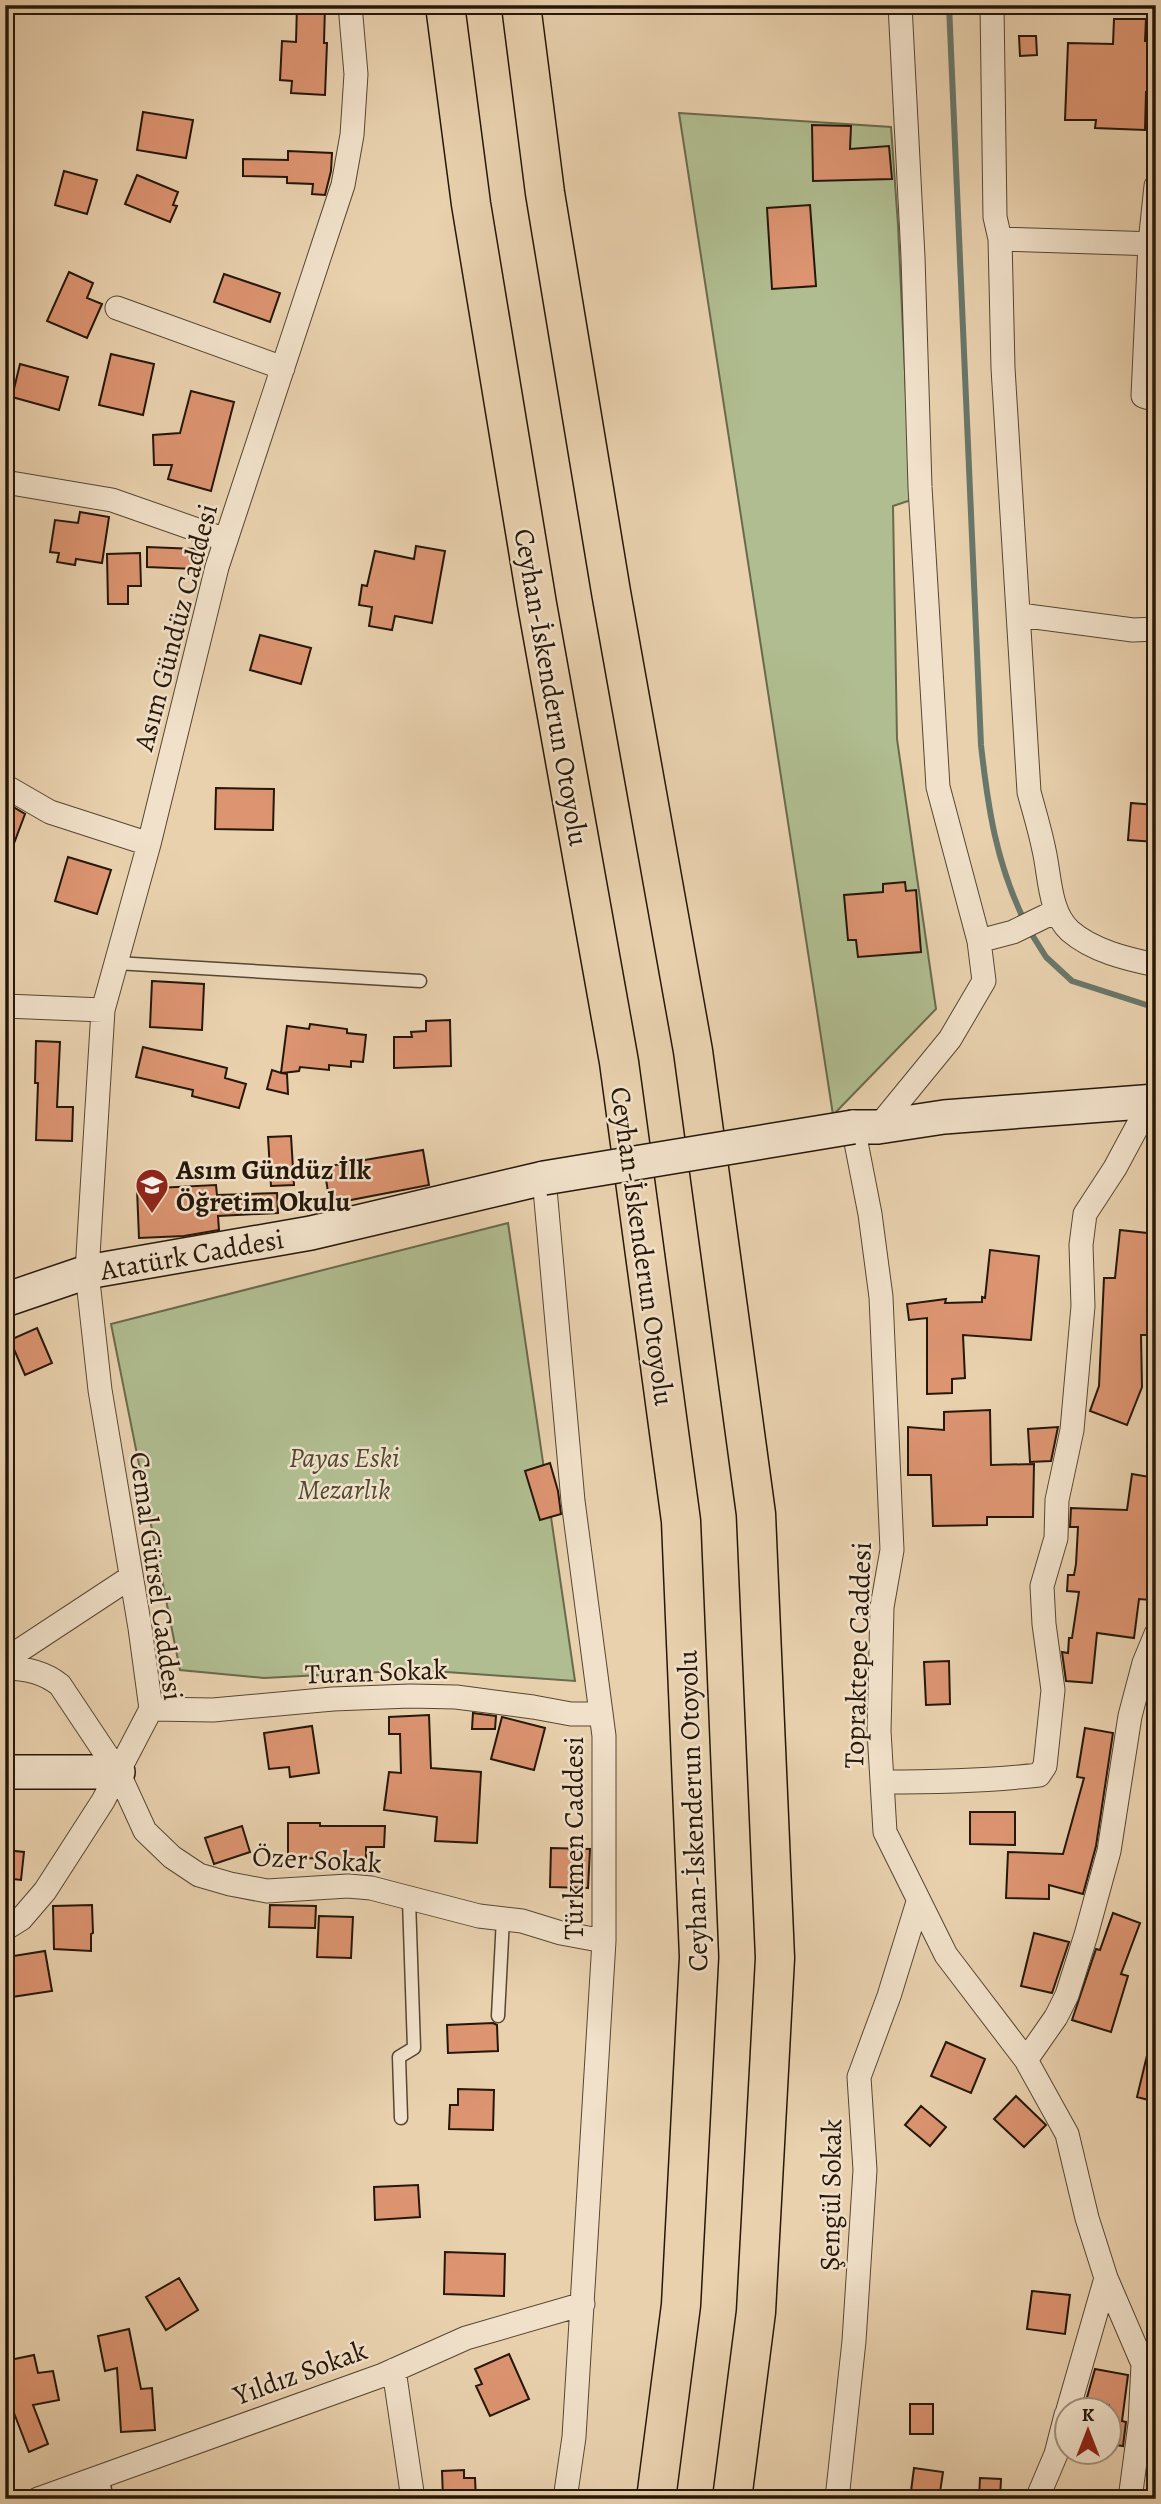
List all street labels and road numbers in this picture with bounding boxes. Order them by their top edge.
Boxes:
street label: Asım Gündüz Caddesi [124,500,227,756]
street label: Ceyhan-İskenderun Otoyolu [504,526,598,850]
street label: Ceyhan-İskenderun Otoyolu [601,1084,683,1409]
street label: Atatürk Caddesi [97,1220,287,1290]
street label: Cemal Gürsel Caddesi [120,1449,192,1703]
street label: Topraktepe Caddesi [835,1541,881,1769]
street label: Ceyhan-İskenderun Otoyolu [668,1649,718,1972]
street label: Turan Sokak [304,1651,448,1693]
street label: Türkmen Caddesi [555,1736,593,1940]
street label: Özer Sokak [251,1838,383,1882]
street label: Şengül Sokak [811,2118,851,2271]
street label: Yıldız Sokak [227,2331,373,2415]

